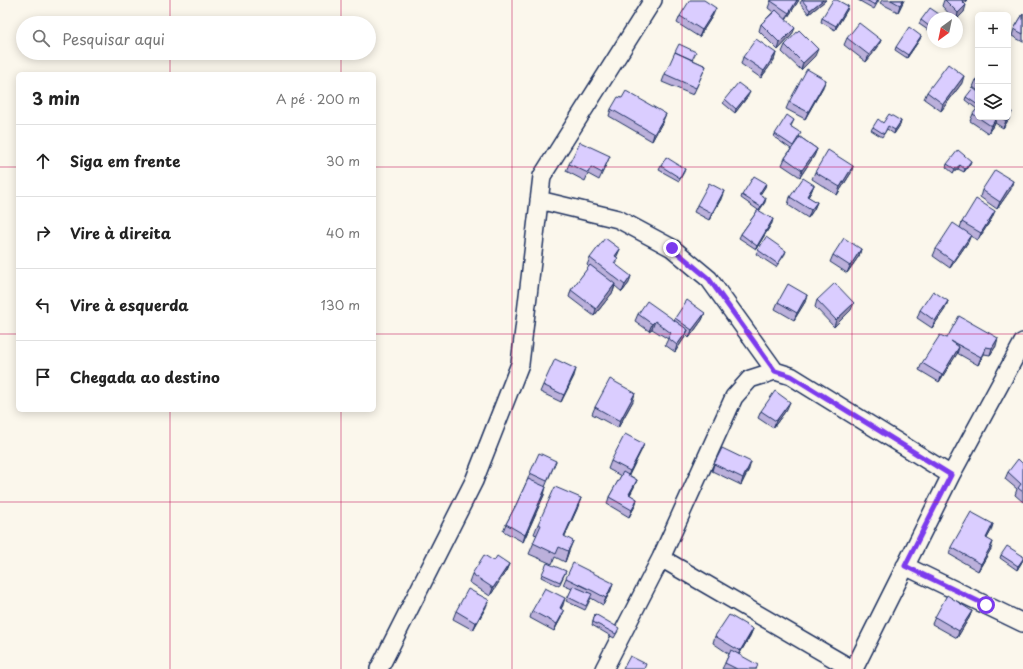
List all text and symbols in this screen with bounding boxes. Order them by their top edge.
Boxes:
north arrow [927,12,963,48]
map controls [975,12,1011,120]
button: + [975,12,1011,48]
search box [16,16,376,60]
icon: search [30,27,52,49]
text: Pesquisar aqui [62,27,165,50]
button: − [975,48,1011,84]
button: layers [975,84,1011,120]
text: 3 min [32,85,80,111]
text: A pé · 200 m [276,89,360,108]
text: Siga em frente [70,149,180,172]
icon: ahead [32,150,54,172]
text: 30 m [326,151,360,170]
text: Vire à direita [70,221,171,244]
icon: right [32,222,54,244]
text: 40 m [326,223,360,242]
route end [663,239,681,257]
text: Vire à esquerda [70,293,189,316]
icon: left [32,294,54,316]
text: 130 m [321,295,360,314]
text: Chegada ao destino [70,365,220,388]
icon: arrive [32,366,54,388]
route start [977,596,995,614]

